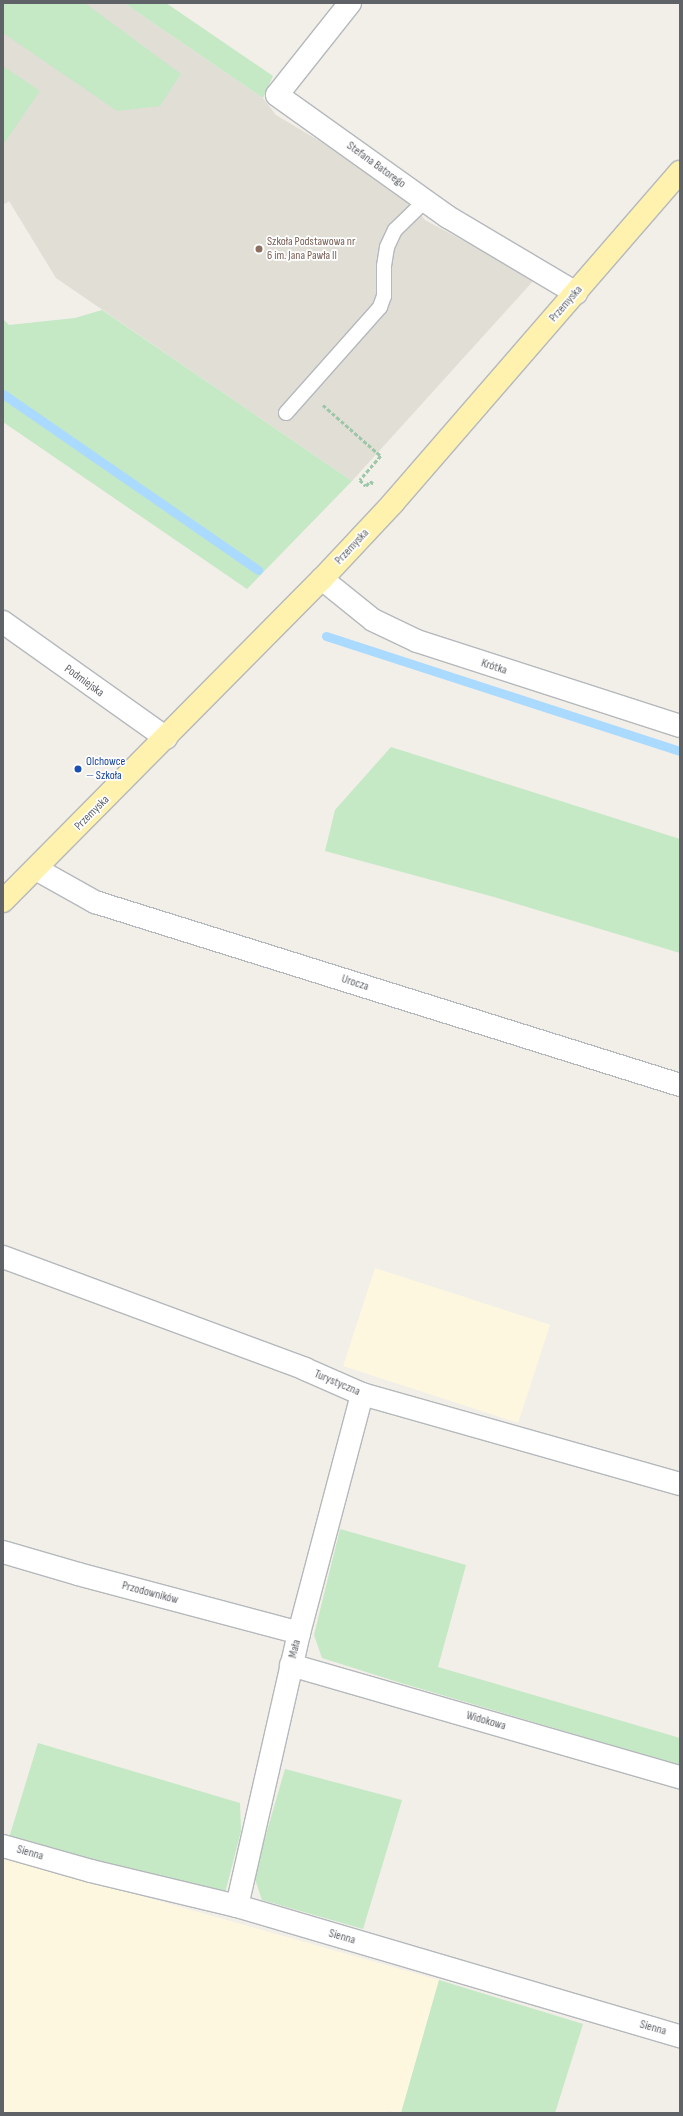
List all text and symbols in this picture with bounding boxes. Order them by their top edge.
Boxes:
street label: Stefana Batorego [344,139,408,191]
place label: Szkoła Podstawowa nr 6 im. Jana Pawła II [267,235,355,263]
marker: Szkoła Podstawowa nr 6 im. Jana Pawła II [254,244,264,254]
street label: Przemyska [546,283,586,325]
street label: Przemyska [332,526,372,568]
street label: Krótka [479,656,509,678]
street label: Podmiejska [61,662,107,700]
place label: Olchowce — Szkoła [86,755,125,783]
marker: Olchowce — Szkoła [73,764,83,774]
street label: Przemyska [72,793,112,833]
street label: Urocza [340,972,370,994]
street label: Turystyczna [312,1367,362,1399]
street label: Przodowników [120,1579,180,1607]
street label: Mała [286,1638,304,1660]
street label: Widokowa [465,1708,507,1734]
street label: Sienna [15,1842,45,1864]
street label: Sienna [327,1926,357,1948]
street label: Sienna [638,2017,668,2039]

